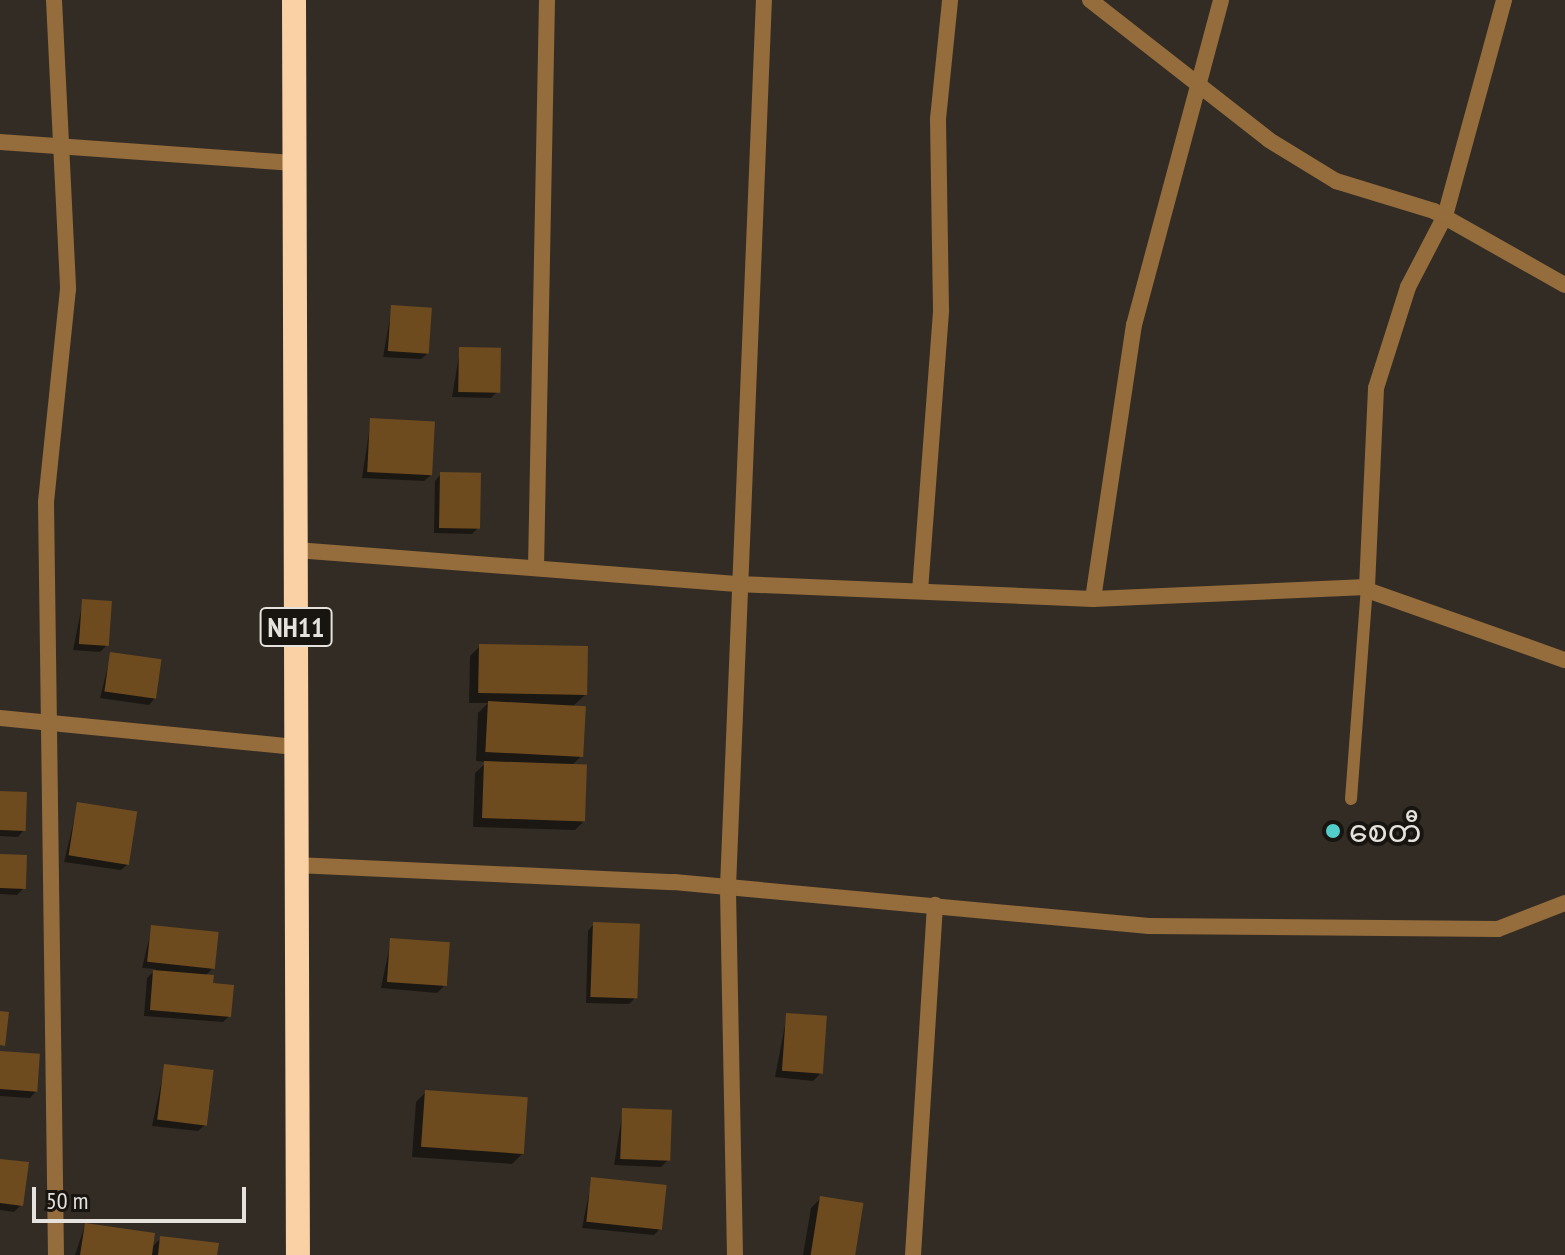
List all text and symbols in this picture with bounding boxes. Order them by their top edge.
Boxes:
road number: NH11 [258,603,334,651]
place label: စေတီ [1349,813,1421,849]
marker: စေတီ [1324,822,1342,840]
scale bar [36,1171,250,1221]
text: 50 m [46,1185,88,1216]

